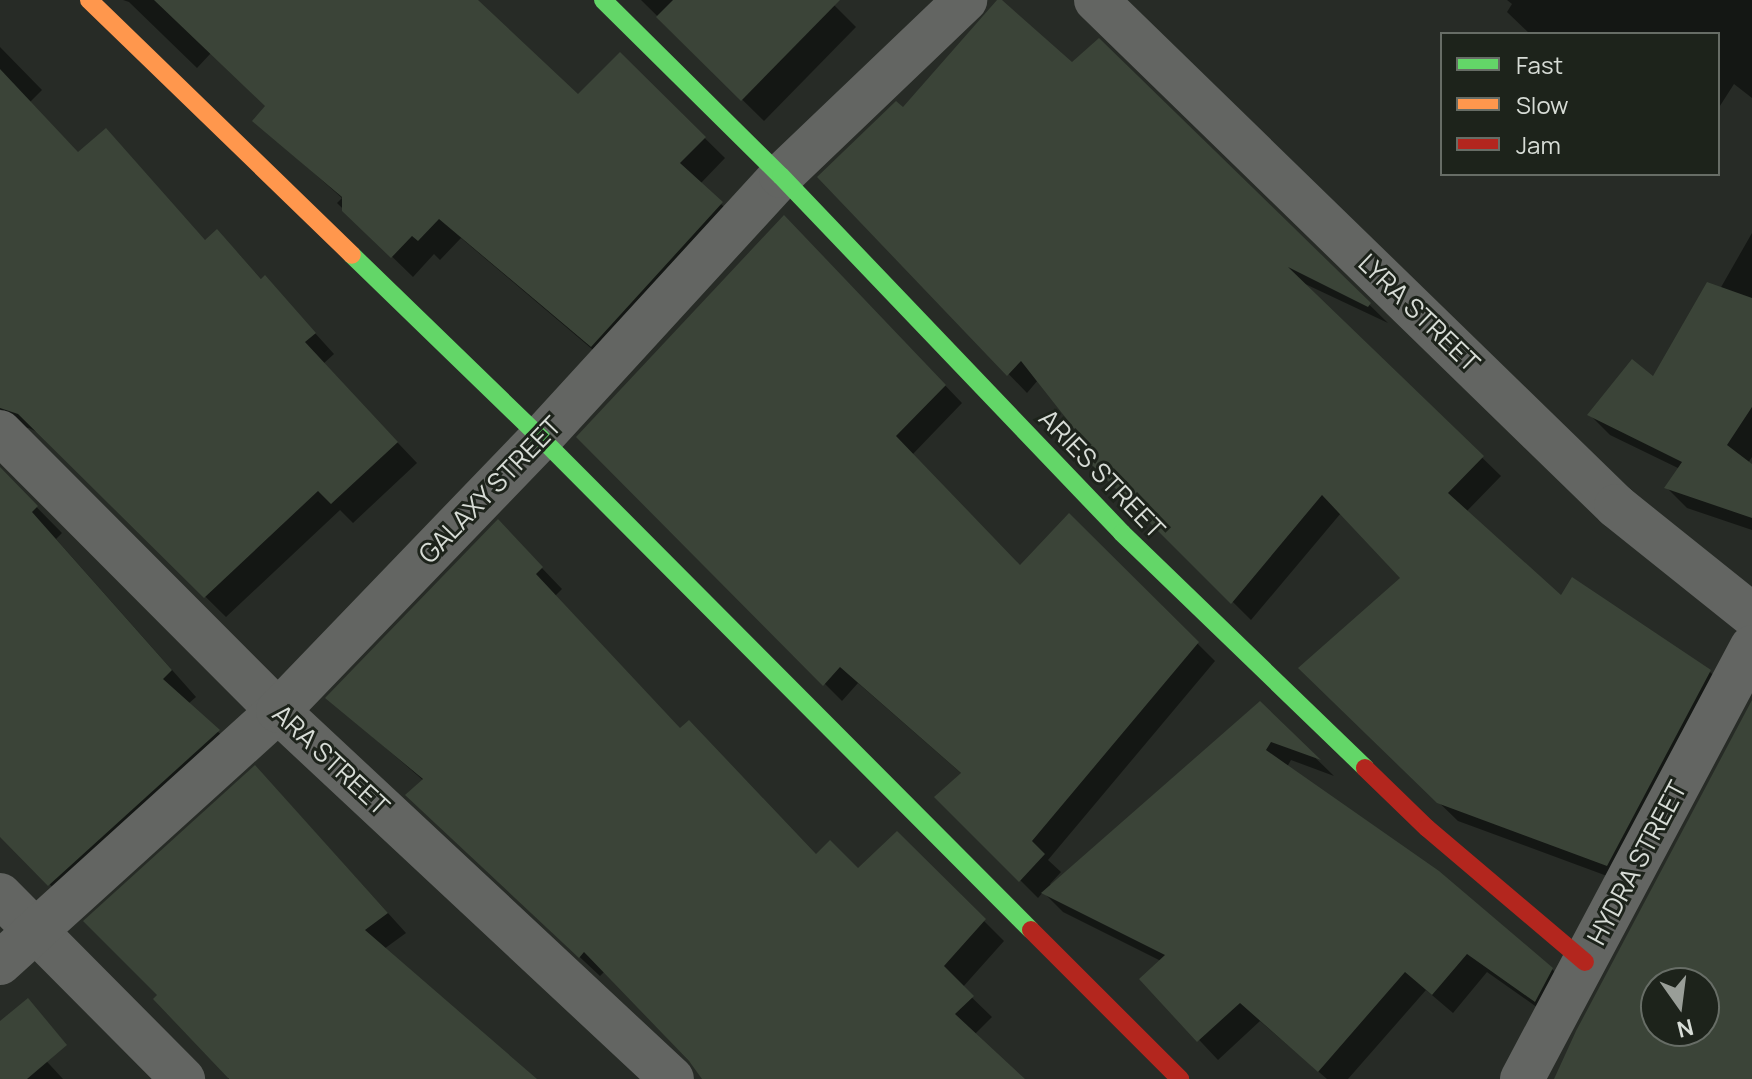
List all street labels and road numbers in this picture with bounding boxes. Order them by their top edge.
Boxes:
street label: LYRA STREET [1352,248,1486,378]
street label: ARIES STREET [1033,403,1171,545]
street label: GALAXY STREET [412,410,568,570]
street label: ARA STREET [266,698,396,822]
street label: HYDRA STREET [1581,776,1693,950]

